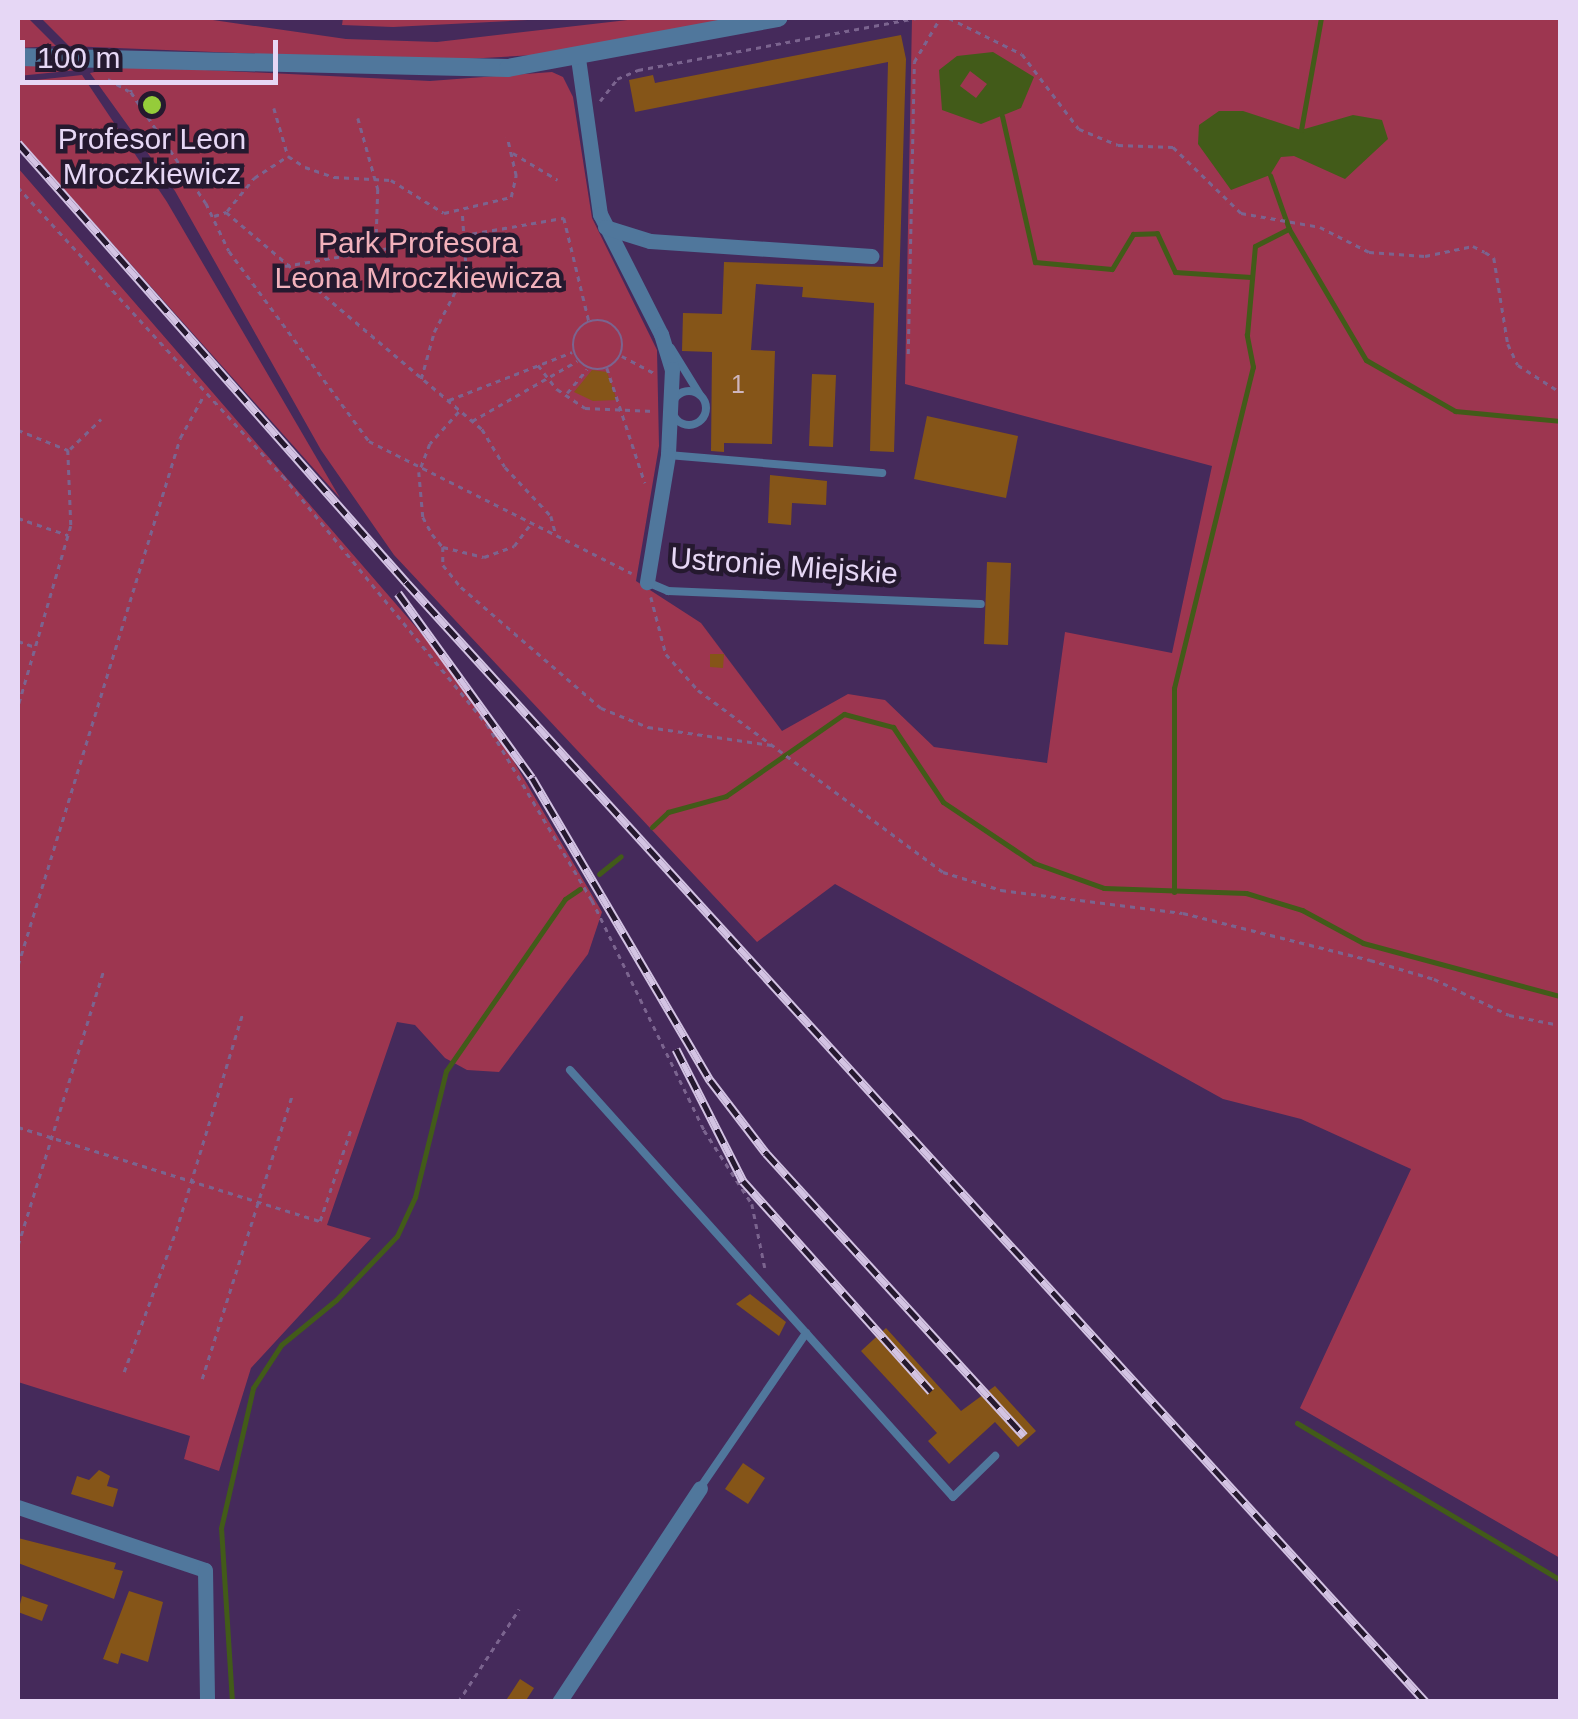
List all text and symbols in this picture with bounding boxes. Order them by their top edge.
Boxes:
scale bar [25,20,282,82]
text: 100 m [37,41,120,74]
marker: Profesor Leon Mroczkiewicz [141,94,163,116]
place label: Profesor Leon Mroczkiewicz [58,121,246,192]
park label: Park Profesora Leona Mroczkiewicza [275,225,561,296]
house number: 1 [731,369,745,399]
street label: Ustronie Miejskie [669,540,899,592]

